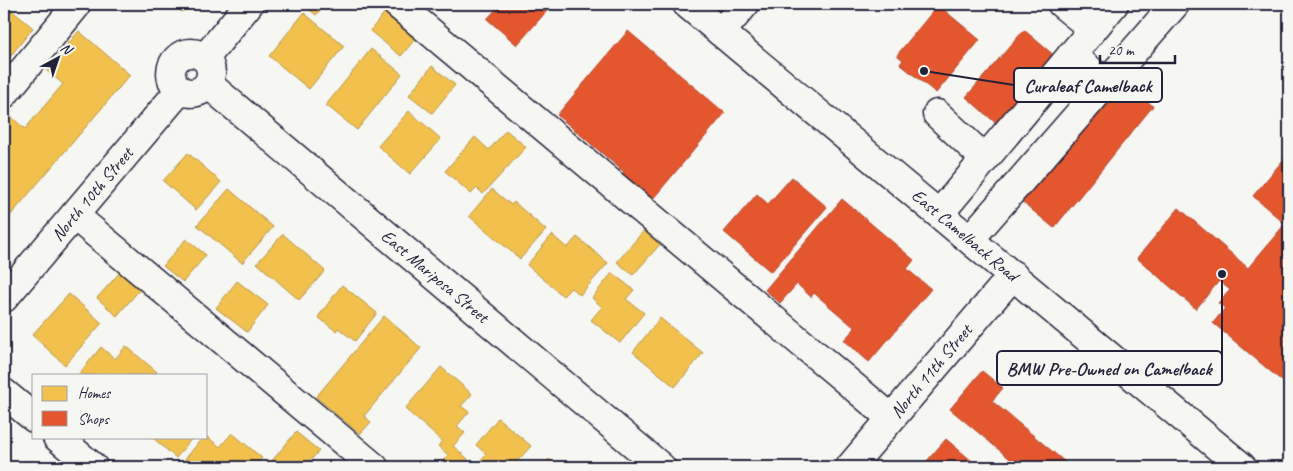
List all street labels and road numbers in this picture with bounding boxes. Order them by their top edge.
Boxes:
street label: North 10th Street [46,141,139,245]
street label: East Camelback Road [907,184,1025,288]
street label: East Mariposa Street [377,225,495,329]
street label: North 11th Street [885,318,978,422]

